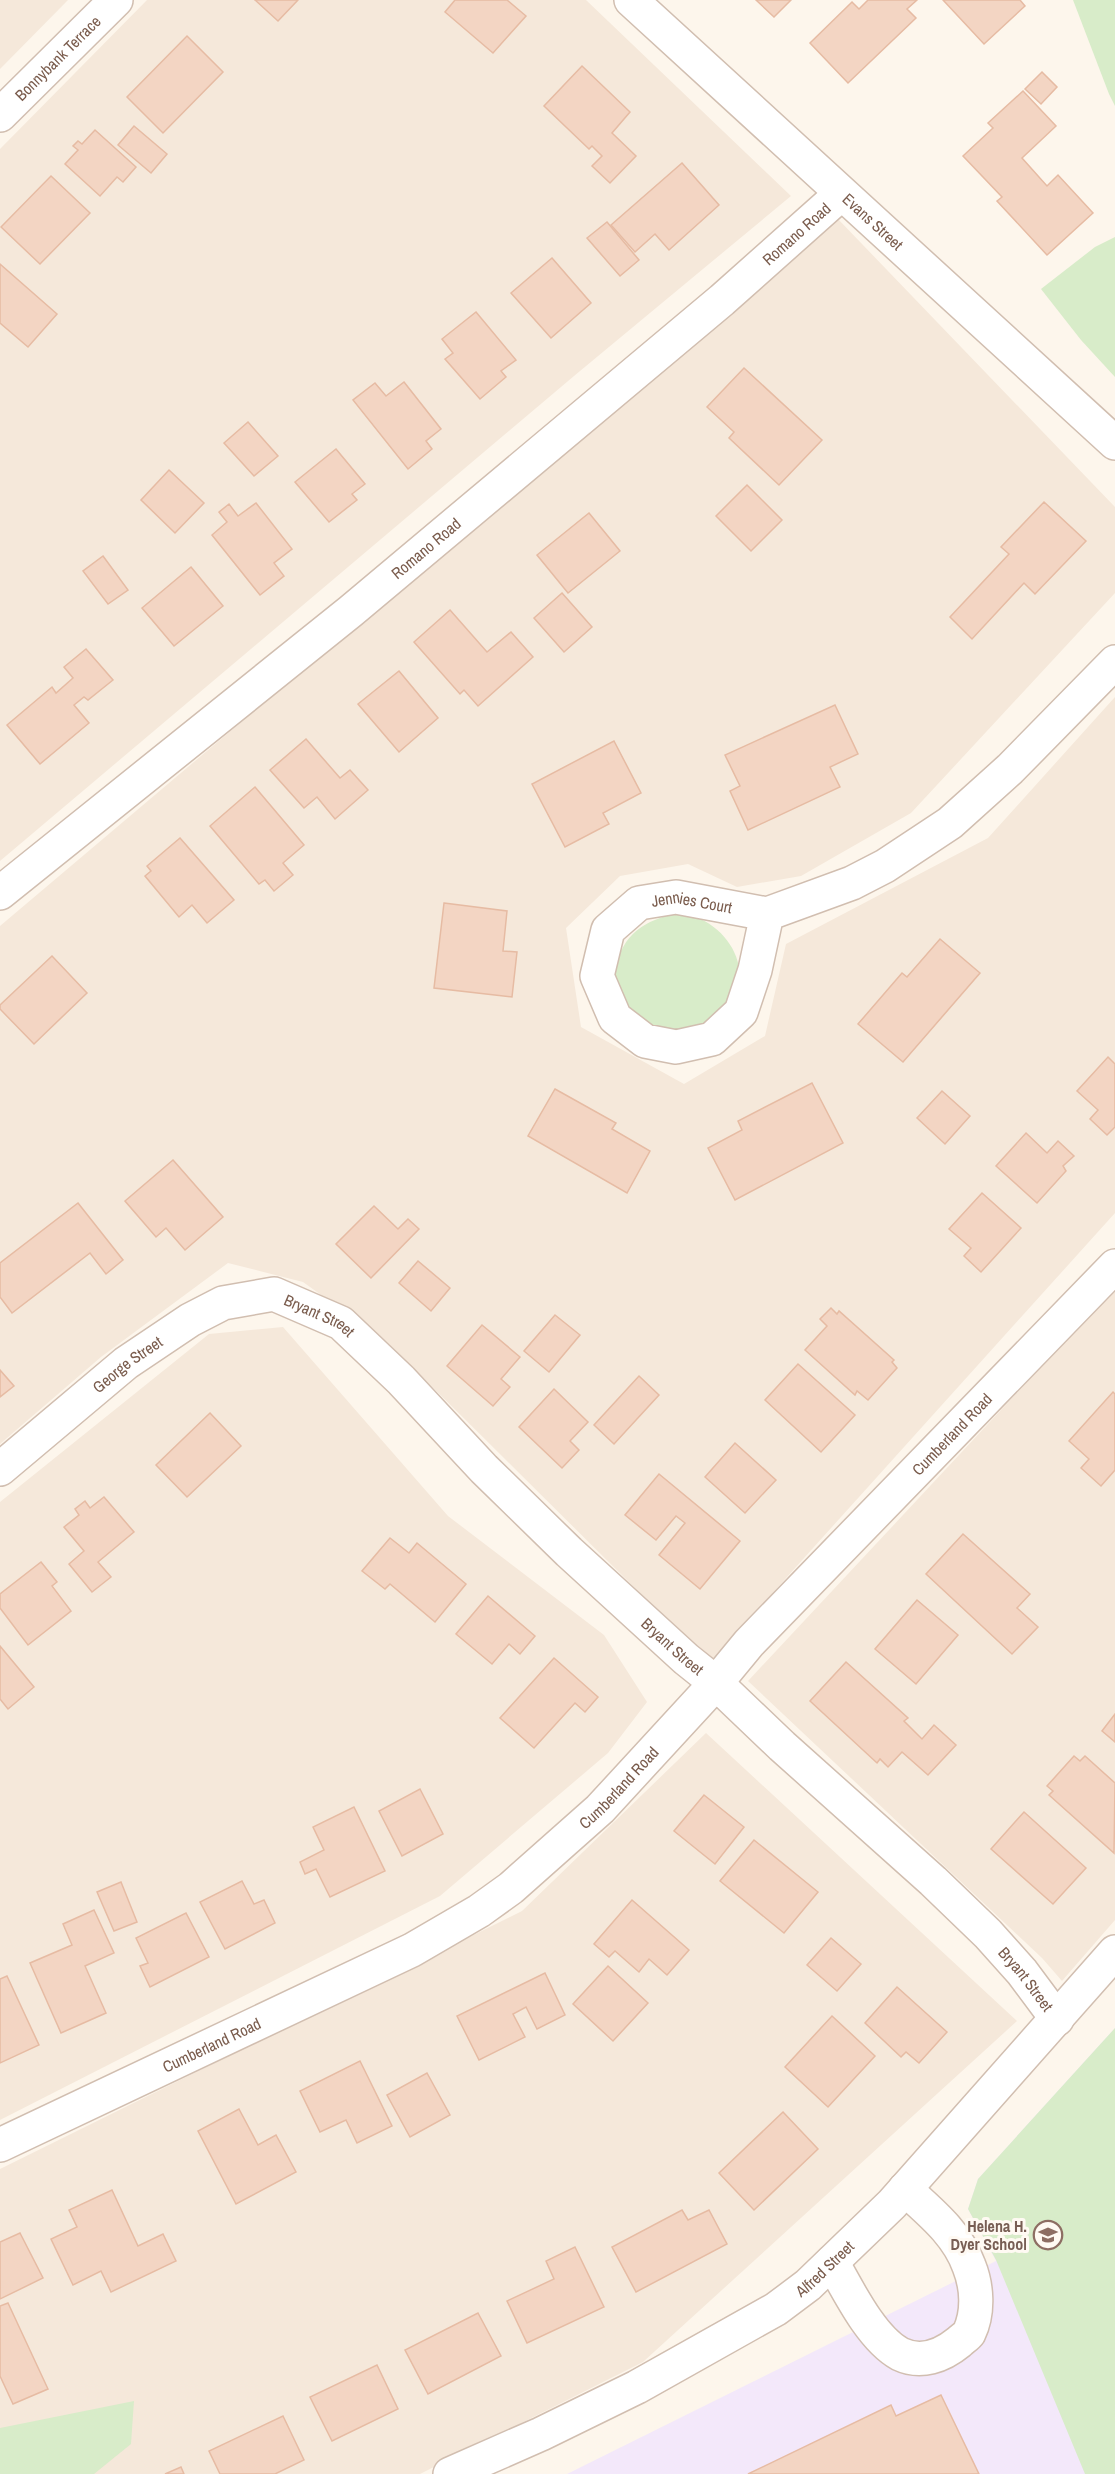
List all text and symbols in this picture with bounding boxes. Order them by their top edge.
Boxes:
street label: Bonnybank Terrace [10,10,105,106]
street label: Evans Street [838,188,908,255]
street label: Romano Road [757,197,835,270]
street label: Romano Road [386,513,465,584]
street label: Jennies Court [650,886,734,918]
street label: Bryant Street [281,1289,360,1342]
street label: George Street [88,1330,167,1398]
street label: Cumberland Road [907,1388,997,1480]
street label: Bryant Street [637,1613,709,1680]
street label: Cumberland Road [574,1742,663,1834]
street label: Bryant Street [994,1942,1059,2016]
street label: Cumberland Road [159,2012,264,2078]
place label: Helena H. Dyer School [950,2215,1027,2255]
school or university icon: Helena H. Dyer School [1032,2219,1064,2251]
street label: Alfred Street [790,2235,859,2302]

